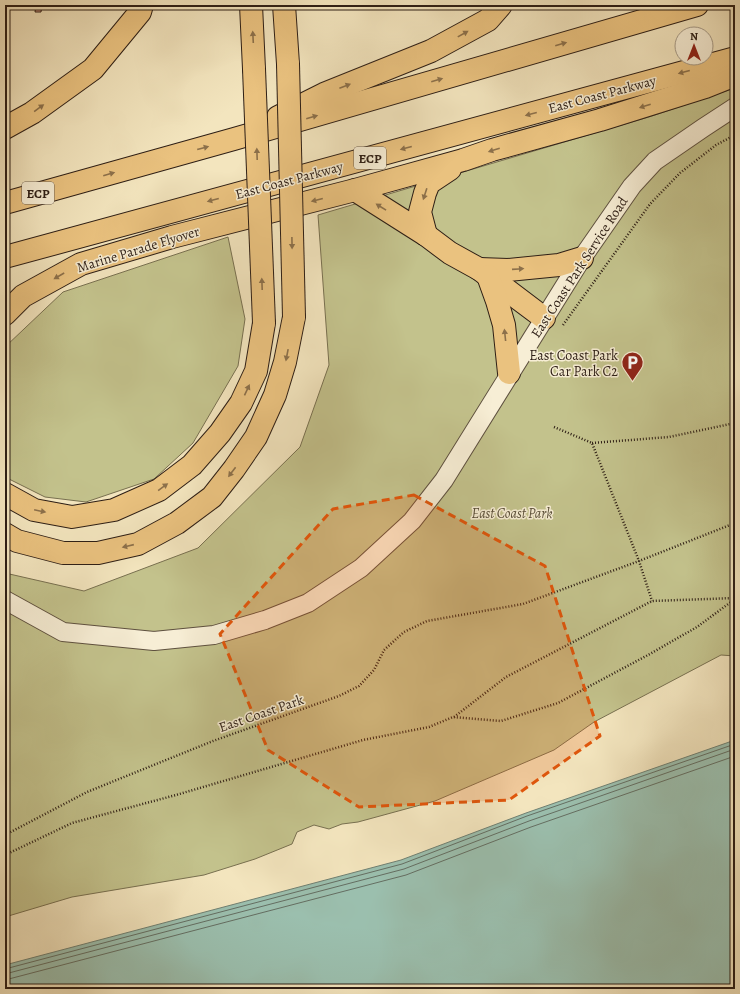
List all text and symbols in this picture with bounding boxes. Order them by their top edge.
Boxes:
north arrow [674,26,714,66]
text: N [690,29,698,44]
one-way arrow [458,30,469,37]
one-way arrow [249,31,256,43]
one-way arrow [556,41,568,47]
one-way arrow [678,69,690,75]
street label: East Coast Parkway [546,71,659,118]
one-way arrow [431,77,443,83]
one-way arrow [339,82,351,88]
one-way arrow [639,103,651,109]
one-way arrow [33,104,44,112]
one-way arrow [525,111,538,117]
one-way arrow [306,114,318,120]
one-way arrow [197,145,209,151]
one-way arrow [400,145,412,151]
road number: ECP [354,147,386,169]
one-way arrow [487,147,499,153]
one-way arrow [254,148,261,160]
street label: East Coast Parkway [233,157,346,204]
one-way arrow [103,171,115,177]
road number: ECP [22,182,54,204]
one-way arrow [422,189,428,201]
street label: East Coast Park Service Road [527,193,632,341]
one-way arrow [207,197,219,203]
one-way arrow [311,197,323,203]
one-way arrow [376,203,386,211]
street label: Marine Parade Flyover [74,222,203,277]
one-way arrow [289,237,296,249]
one-way arrow [512,266,524,272]
one-way arrow [53,273,65,279]
one-way arrow [259,278,266,290]
one-way arrow [502,329,508,341]
place label: East Coast Park Car Park C2 [529,346,618,381]
one-way arrow [283,349,289,361]
parking icon: East Coast Park Car Park C2 [620,350,646,383]
one-way arrow [244,384,250,395]
one-way arrow [228,466,236,477]
one-way arrow [158,483,168,491]
park label: East Coast Park [472,504,552,523]
one-way arrow [33,508,46,514]
one-way arrow [122,544,134,550]
street label: East Coast Park [216,690,306,737]

